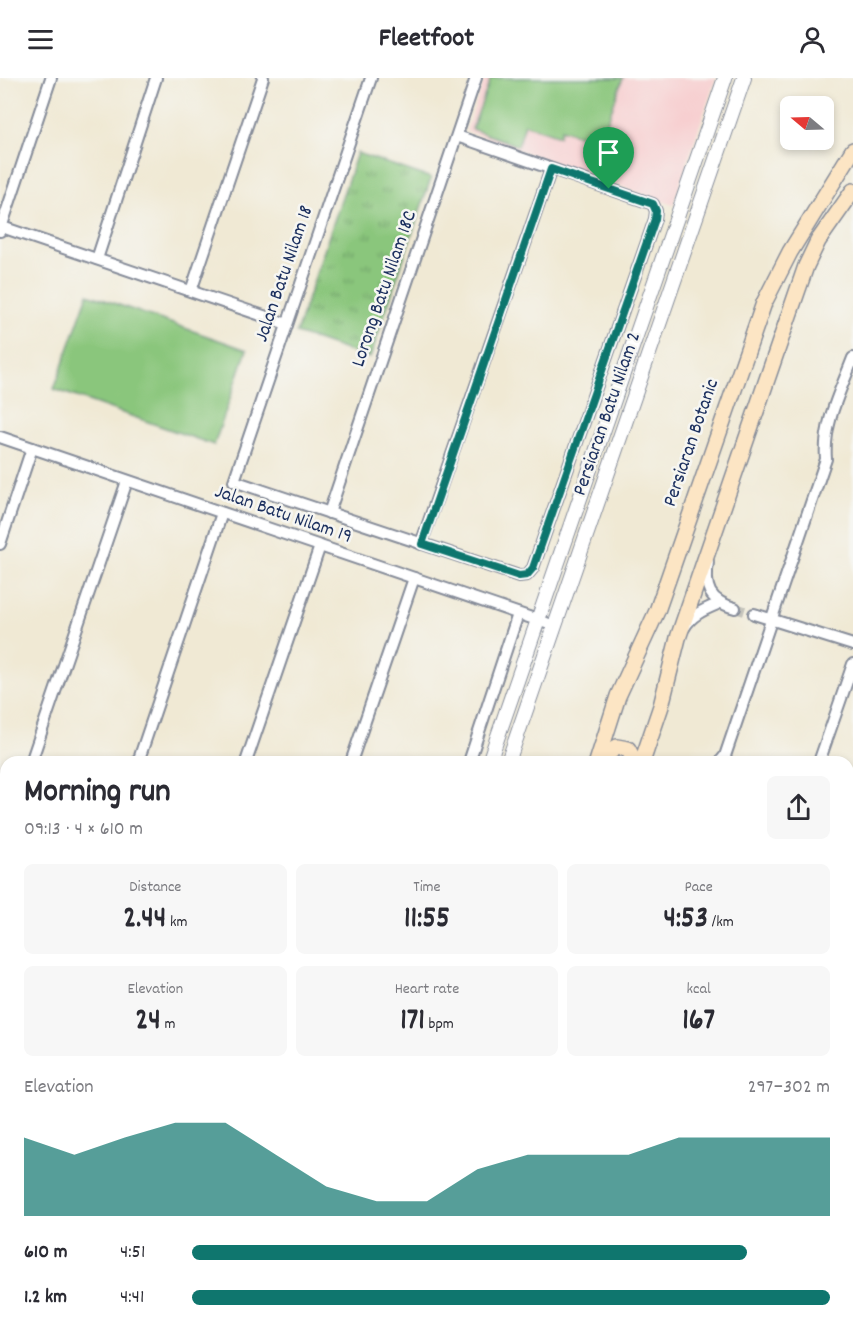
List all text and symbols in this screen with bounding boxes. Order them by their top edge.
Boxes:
text: Fleetfoot [379,20,474,59]
icon: menu [24,23,57,56]
icon: person [796,23,829,56]
north arrow [780,96,834,150]
map controls [780,96,834,150]
pin [583,127,634,189]
icon: arrive [592,136,625,169]
street label: Jalan Batu Nilam 18 [249,202,321,346]
street label: Lorong Batu Nilam 18C [345,207,425,371]
street label: Persiaran Batu Nilam 2 [567,328,649,500]
street label: Persiaran Botanic [657,375,727,511]
street label: Jalan Batu Nilam 19 [211,478,355,552]
text: Morning run [24,770,171,817]
button: share [767,776,830,839]
text: 09:13 · 4 × 610 m [24,816,143,844]
text: Distance [129,876,181,899]
text: Time [413,876,441,899]
text: Pace [685,876,713,899]
text: 2.44 [123,899,166,942]
text: 11:55 [404,899,450,942]
text: 4:53 [663,899,708,942]
text: km [166,911,187,934]
text: /km [708,911,734,934]
text: Elevation [128,978,183,1001]
text: Heart rate [395,978,459,1001]
text: kcal [687,978,711,1001]
text: 24 [135,1001,161,1044]
text: 171 [400,1001,425,1044]
text: 167 [682,1001,715,1044]
text: m [161,1013,175,1036]
text: bpm [425,1013,454,1036]
text: Elevation [24,1074,94,1102]
text: 297–302 m [748,1074,830,1102]
text: 610 m [24,1239,67,1267]
text: 4:51 [120,1239,145,1267]
text: 1.2 km [24,1284,67,1312]
text: 4:41 [120,1284,144,1312]

